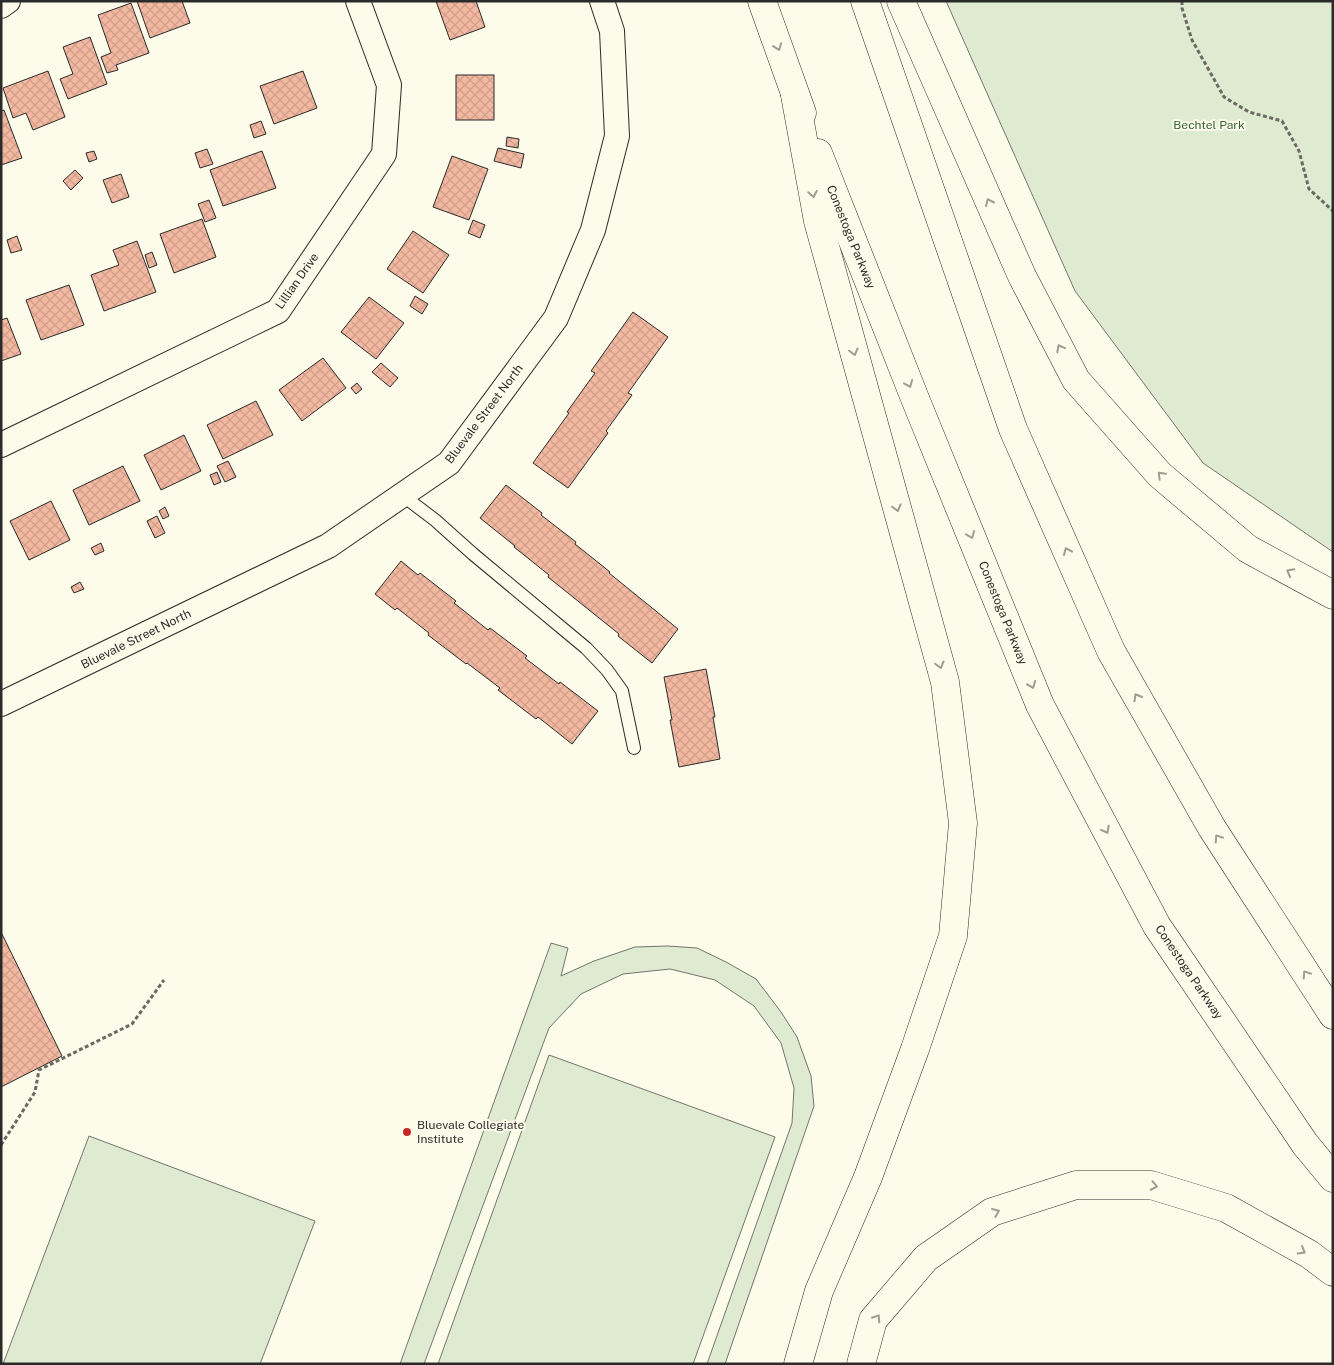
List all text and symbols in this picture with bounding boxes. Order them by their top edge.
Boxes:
one-way arrow [772,42,782,51]
park label: Bechtel Park [1173,118,1245,132]
street label: Conestoga Parkway [824,183,878,291]
one-way arrow [807,190,818,199]
one-way arrow [985,198,996,207]
street label: Lillian Drive [273,250,322,312]
one-way arrow [1056,345,1066,354]
one-way arrow [848,347,859,356]
street label: Bluevale Street North [442,362,526,466]
one-way arrow [903,379,914,388]
one-way arrow [1158,471,1167,480]
one-way arrow [891,504,902,513]
one-way arrow [964,530,975,539]
one-way arrow [1062,547,1073,556]
street label: Conestoga Parkway [976,559,1030,667]
one-way arrow [1286,568,1295,578]
street label: Bluevale Street North [79,606,193,672]
one-way arrow [935,660,945,669]
one-way arrow [1026,680,1036,689]
one-way arrow [1133,694,1143,703]
one-way arrow [1100,824,1110,833]
one-way arrow [1215,834,1224,844]
street label: Conestoga Parkway [1152,922,1226,1022]
one-way arrow [1303,971,1313,980]
place label: Bluevale Collegiate Institute [417,1118,525,1146]
marker: Bluevale Collegiate Institute [401,1126,413,1138]
one-way arrow [1150,1181,1159,1191]
one-way arrow [991,1207,1000,1218]
one-way arrow [1297,1244,1306,1254]
one-way arrow [870,1314,880,1323]

